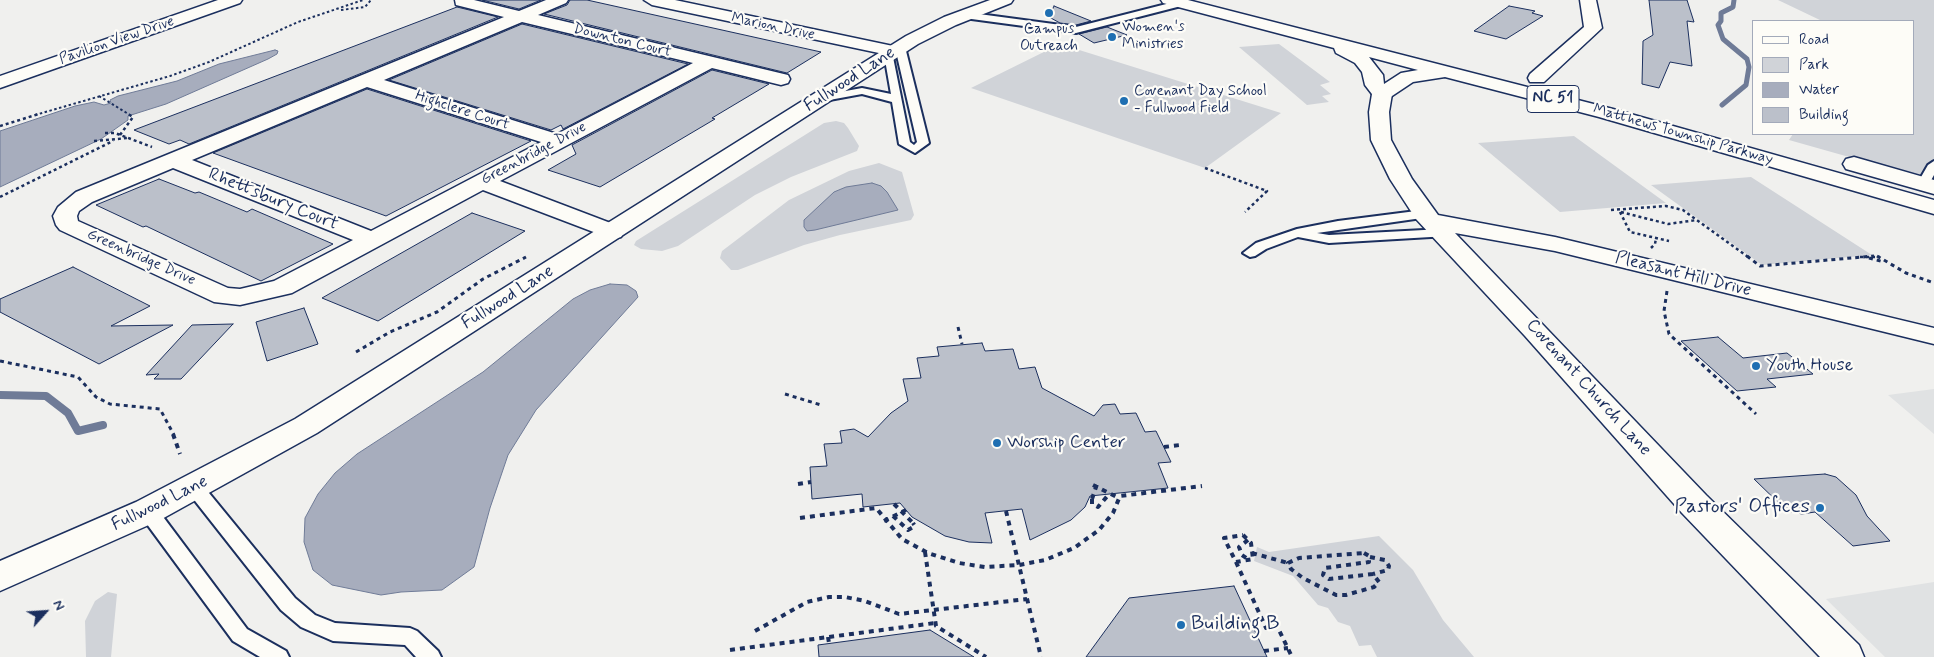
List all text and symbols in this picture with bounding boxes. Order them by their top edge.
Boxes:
marker: Campus Outreach [1043,7,1055,19]
street label: Marion Drive [729,9,817,45]
street label: Pavilion View Drive [57,13,177,69]
place label: Women's Ministries [1122,19,1185,54]
street label: Downton Court [571,20,673,62]
legend [1752,20,1914,135]
place label: Campus Outreach [1020,21,1078,56]
text: Road [1799,30,1829,50]
marker: Women's Ministries [1106,31,1118,43]
street label: Fullwood Lane [800,43,900,117]
text: Park [1799,55,1829,75]
text: Water [1799,80,1839,100]
place label: Covenant Day School - Fullwood Field [1134,83,1267,118]
road number: NC 51 [1527,86,1579,112]
street label: Highclere Court [413,87,511,135]
marker: Covenant Day School - Fullwood Field [1118,95,1130,107]
street label: Matthews Township Parkway [1591,101,1775,169]
text: Building [1799,105,1849,125]
street label: Greenbridge Drive [478,119,590,189]
street label: Rhettsbury Court [205,164,341,236]
street label: Greenbridge Drive [84,226,198,290]
street label: Pleasant Hill Drive [1613,248,1753,302]
street label: Fullwood Lane [458,261,558,335]
street label: Covenant Church Lane [1521,315,1655,461]
place label: Youth House [1766,355,1853,377]
marker: Youth House [1750,360,1762,372]
place label: Worship Center [1007,432,1126,454]
marker: Worship Center [991,437,1003,449]
street label: Fullwood Lane [108,471,212,537]
place label: Pastors' Offices [1674,495,1810,521]
marker: Pastors' Offices [1814,502,1826,514]
north arrow [20,587,70,637]
text: N [48,597,69,614]
place label: Building B [1191,612,1280,638]
marker: Building B [1175,619,1187,631]

